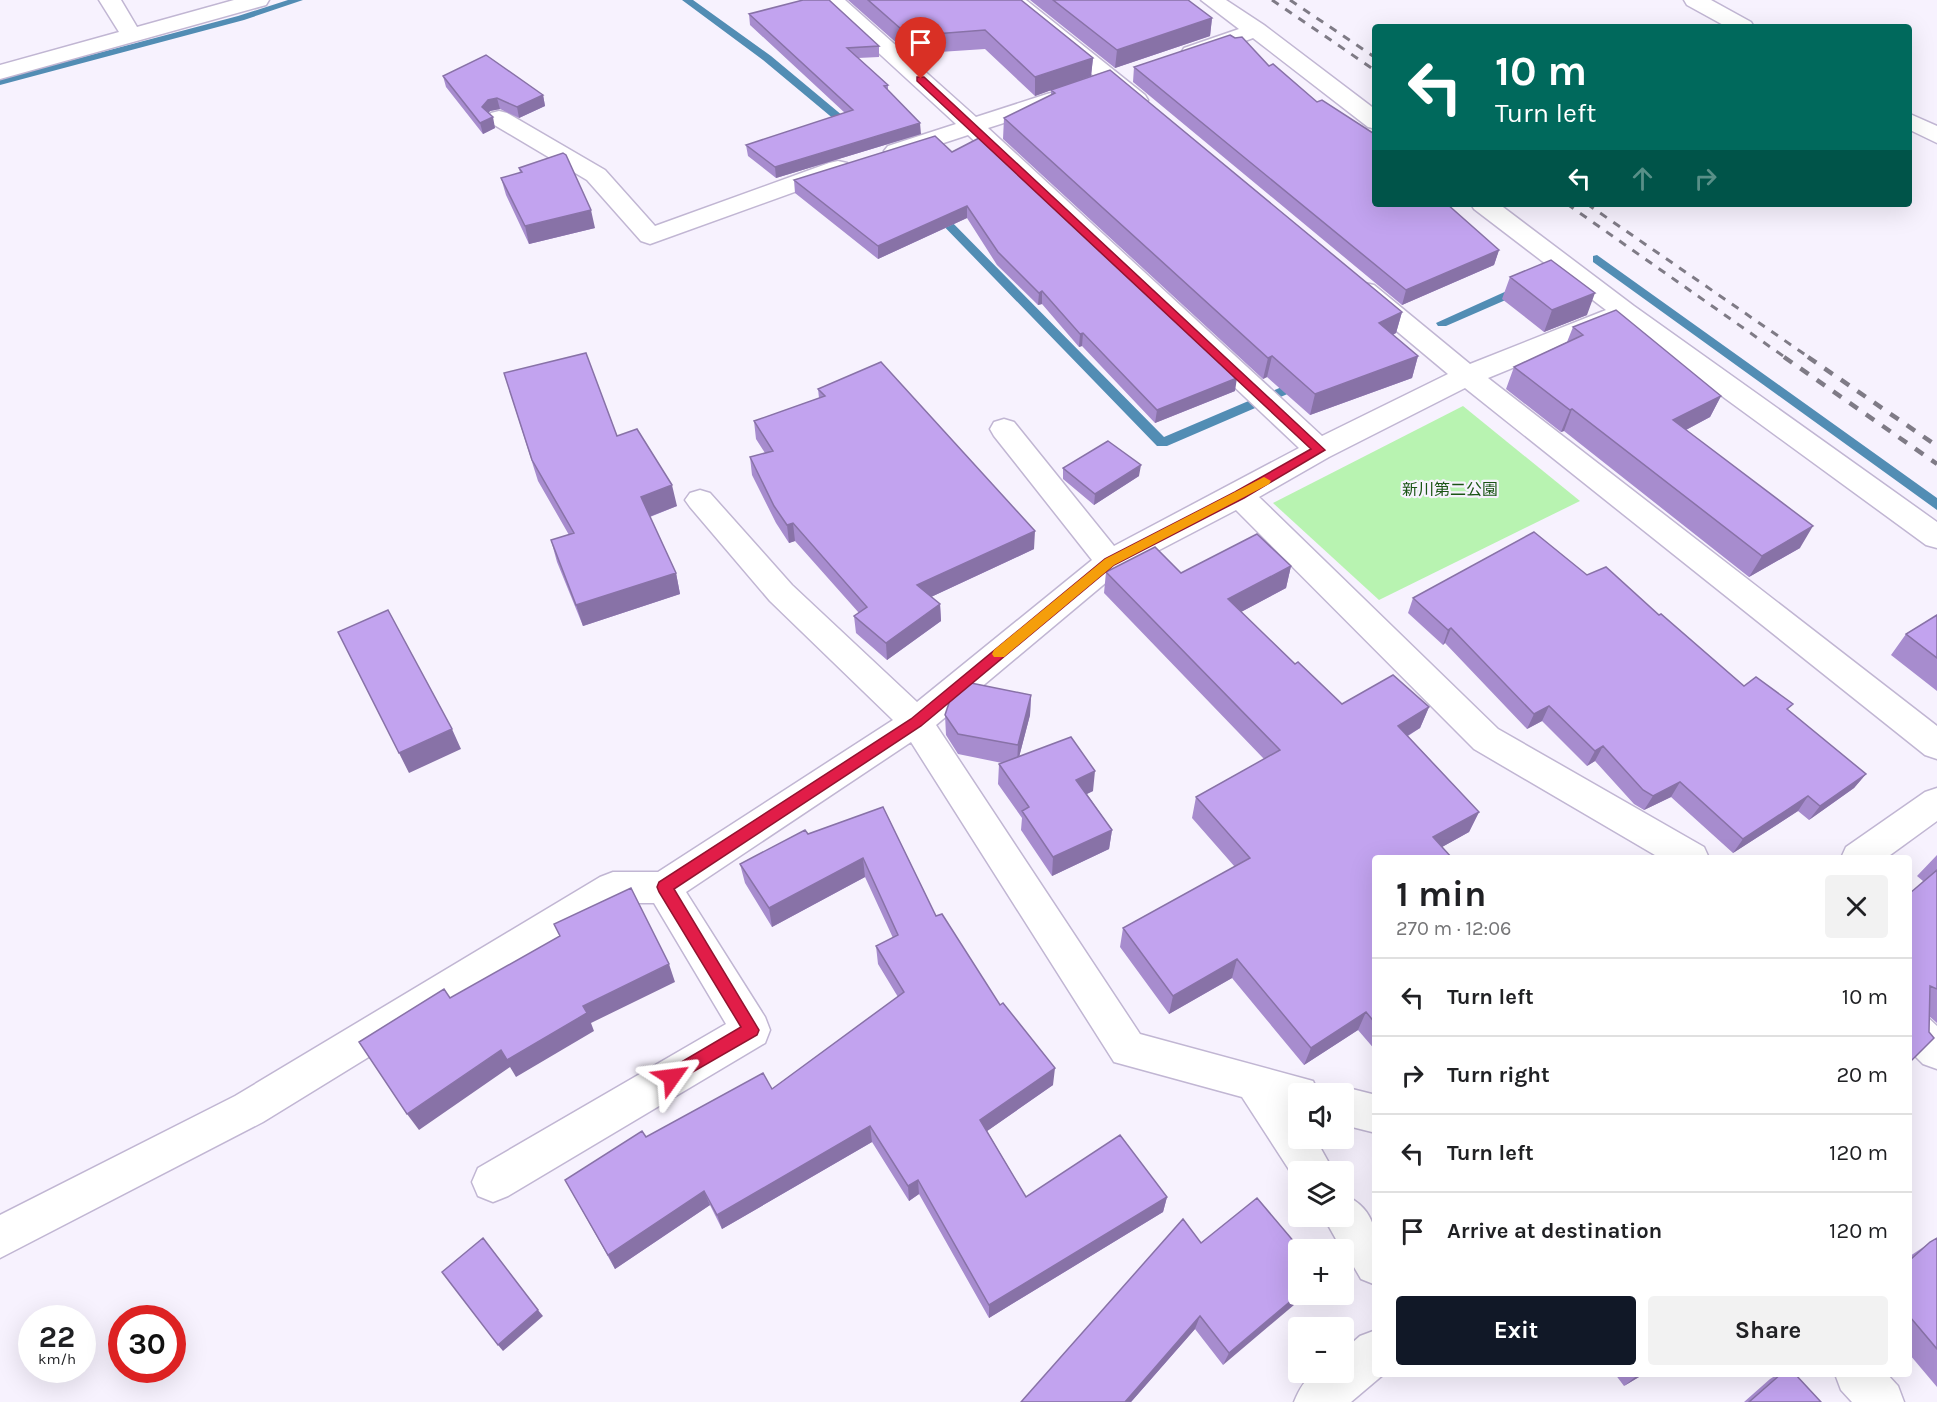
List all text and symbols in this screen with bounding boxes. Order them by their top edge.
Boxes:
pin [895,17,946,79]
icon: arrive [904,26,937,59]
text: 10 m [1495,46,1587,96]
icon: left [1396,48,1474,126]
text: Turn left [1495,97,1596,129]
icon: left [1563,162,1596,195]
icon: ahead [1626,162,1659,195]
icon: right [1689,162,1722,195]
park label: 新川第二公園 [1402,480,1498,499]
text: 1 min [1396,873,1486,915]
button: close [1825,875,1888,938]
text: 270 m · 12:06 [1396,917,1512,940]
icon: left [1396,981,1429,1014]
text: Turn left [1447,984,1534,1010]
text: 10 m [1842,984,1888,1010]
position arrow [640,1045,704,1109]
icon: right [1396,1059,1429,1092]
text: Turn right [1447,1062,1550,1088]
text: 20 m [1836,1062,1888,1088]
map controls [1288,1083,1354,1383]
button: sound [1288,1083,1354,1149]
icon: left [1396,1137,1429,1170]
text: Turn left [1447,1140,1534,1166]
text: 120 m [1829,1140,1888,1166]
button: layers [1288,1161,1354,1227]
icon: arrive [1396,1215,1429,1248]
text: Arrive at destination [1447,1218,1662,1244]
text: 120 m [1829,1218,1888,1244]
button: + [1288,1239,1354,1305]
button: Exit [1396,1296,1636,1365]
button: Share [1648,1296,1888,1365]
speed limit sign: 30 [108,1305,186,1383]
button: − [1288,1317,1354,1383]
text: 22 [39,1319,75,1355]
text: km/h [38,1350,76,1368]

